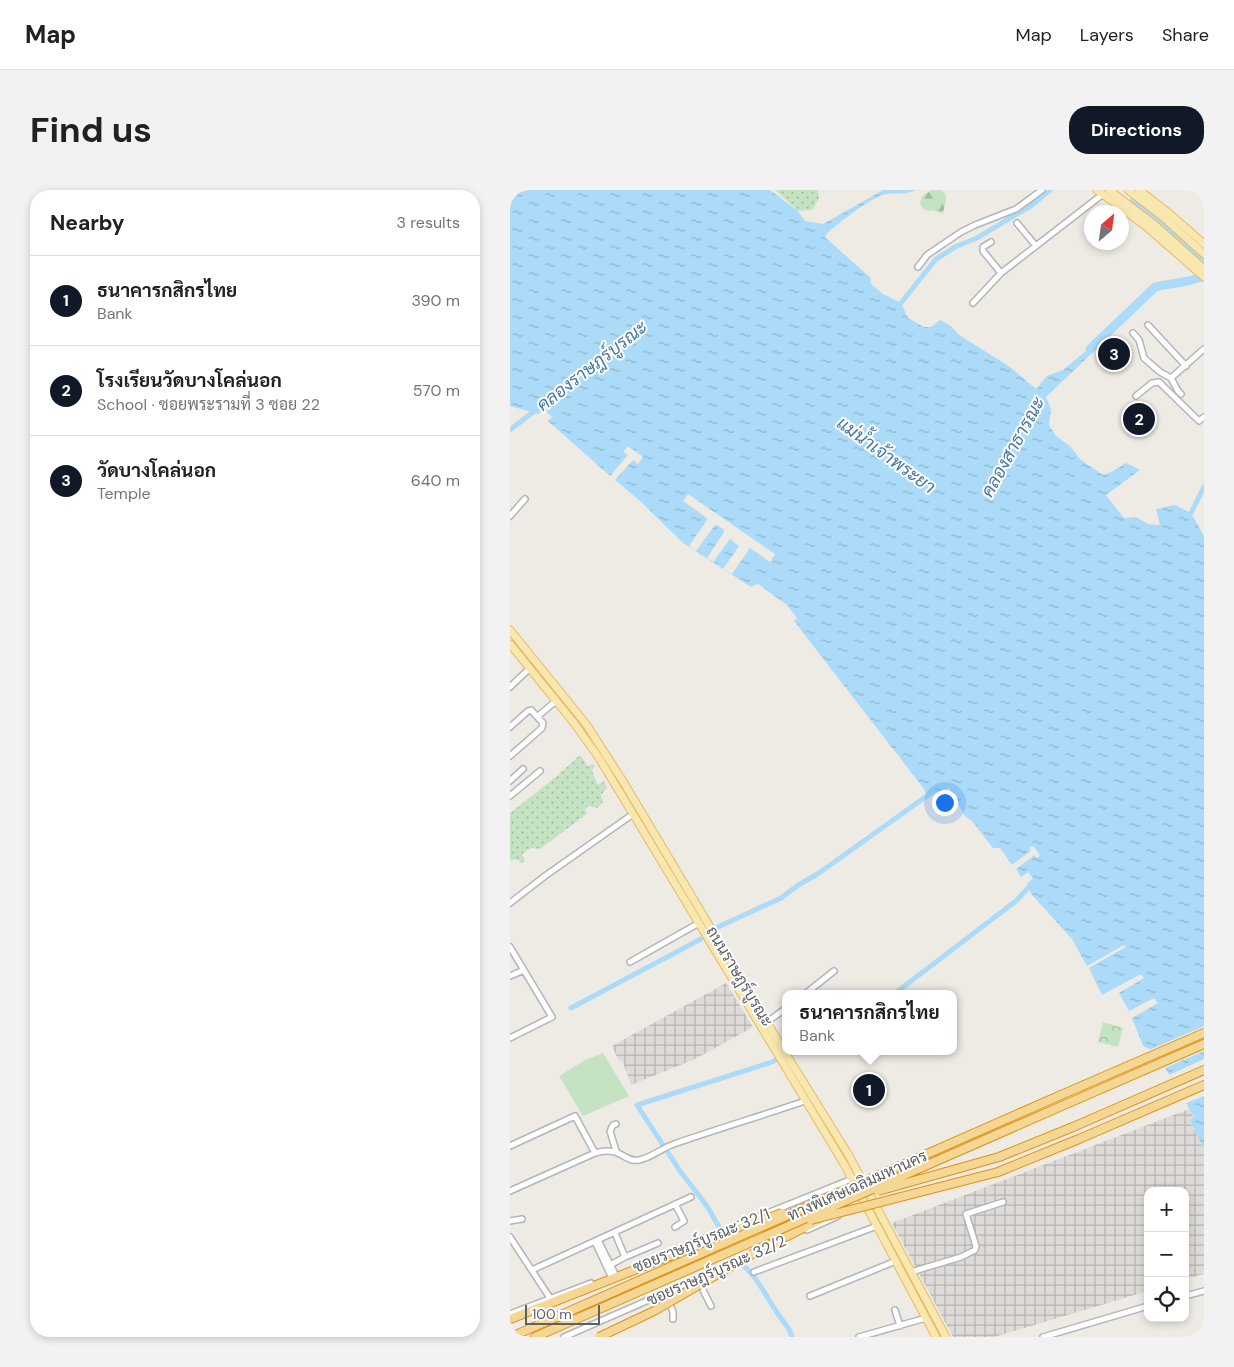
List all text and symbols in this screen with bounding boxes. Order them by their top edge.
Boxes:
text: Map [25,19,76,50]
text: Map [1016,23,1052,47]
text: Layers [1080,23,1134,47]
text: Share [1162,23,1209,47]
button: Directions [1069,106,1204,154]
text: Find us [30,107,152,153]
north arrow [1084,205,1129,250]
text: Nearby [50,209,124,237]
text: 3 results [397,212,460,233]
text: ธนาคารกสิกรไทย [97,278,237,303]
text: 1 [63,290,69,311]
text: 390 m [412,290,460,311]
text: Bank [97,303,133,324]
water label: คลองราษฎร์บูรณะ [531,314,653,418]
pin: 3 [1098,335,1130,373]
text: โรงเรียนวัดบางโคล่นอก [97,368,282,393]
text: 2 [61,380,71,401]
text: 570 m [413,380,460,401]
water label: คลองสาธารณะ [976,392,1051,501]
text: School · ซอยพระรามที่ 3 ซอย 22 [97,394,320,415]
pin: 2 [1123,400,1155,438]
water label: แม่น้ำเจ้าพระยา [832,408,943,499]
text: วัดบางโคล่นอก [97,458,216,483]
text: 3 [61,470,71,491]
text: 640 m [411,470,460,491]
text: Temple [97,483,151,504]
your location [932,790,958,816]
street label: ถนนราษฎร์บูรณะ [700,921,780,1031]
popup [782,990,957,1055]
text: ธนาคารกสิกรไทย [799,1000,940,1025]
text: Bank [799,1025,835,1046]
pin: 1 [853,1071,885,1109]
street label: ทางพิเศษเฉลิมมหานคร [784,1145,931,1226]
map controls [1144,1187,1189,1322]
button: + [1144,1187,1189,1232]
street label: ซอยราษฎร์บูรณะ 32/1 [629,1201,773,1279]
street label: ซอยราษฎร์บูรณะ 32/2 [642,1228,790,1312]
button: − [1144,1232,1189,1277]
button: locate [1144,1277,1189,1322]
scale bar [525,1302,600,1325]
text: 100 m [532,1305,572,1323]

